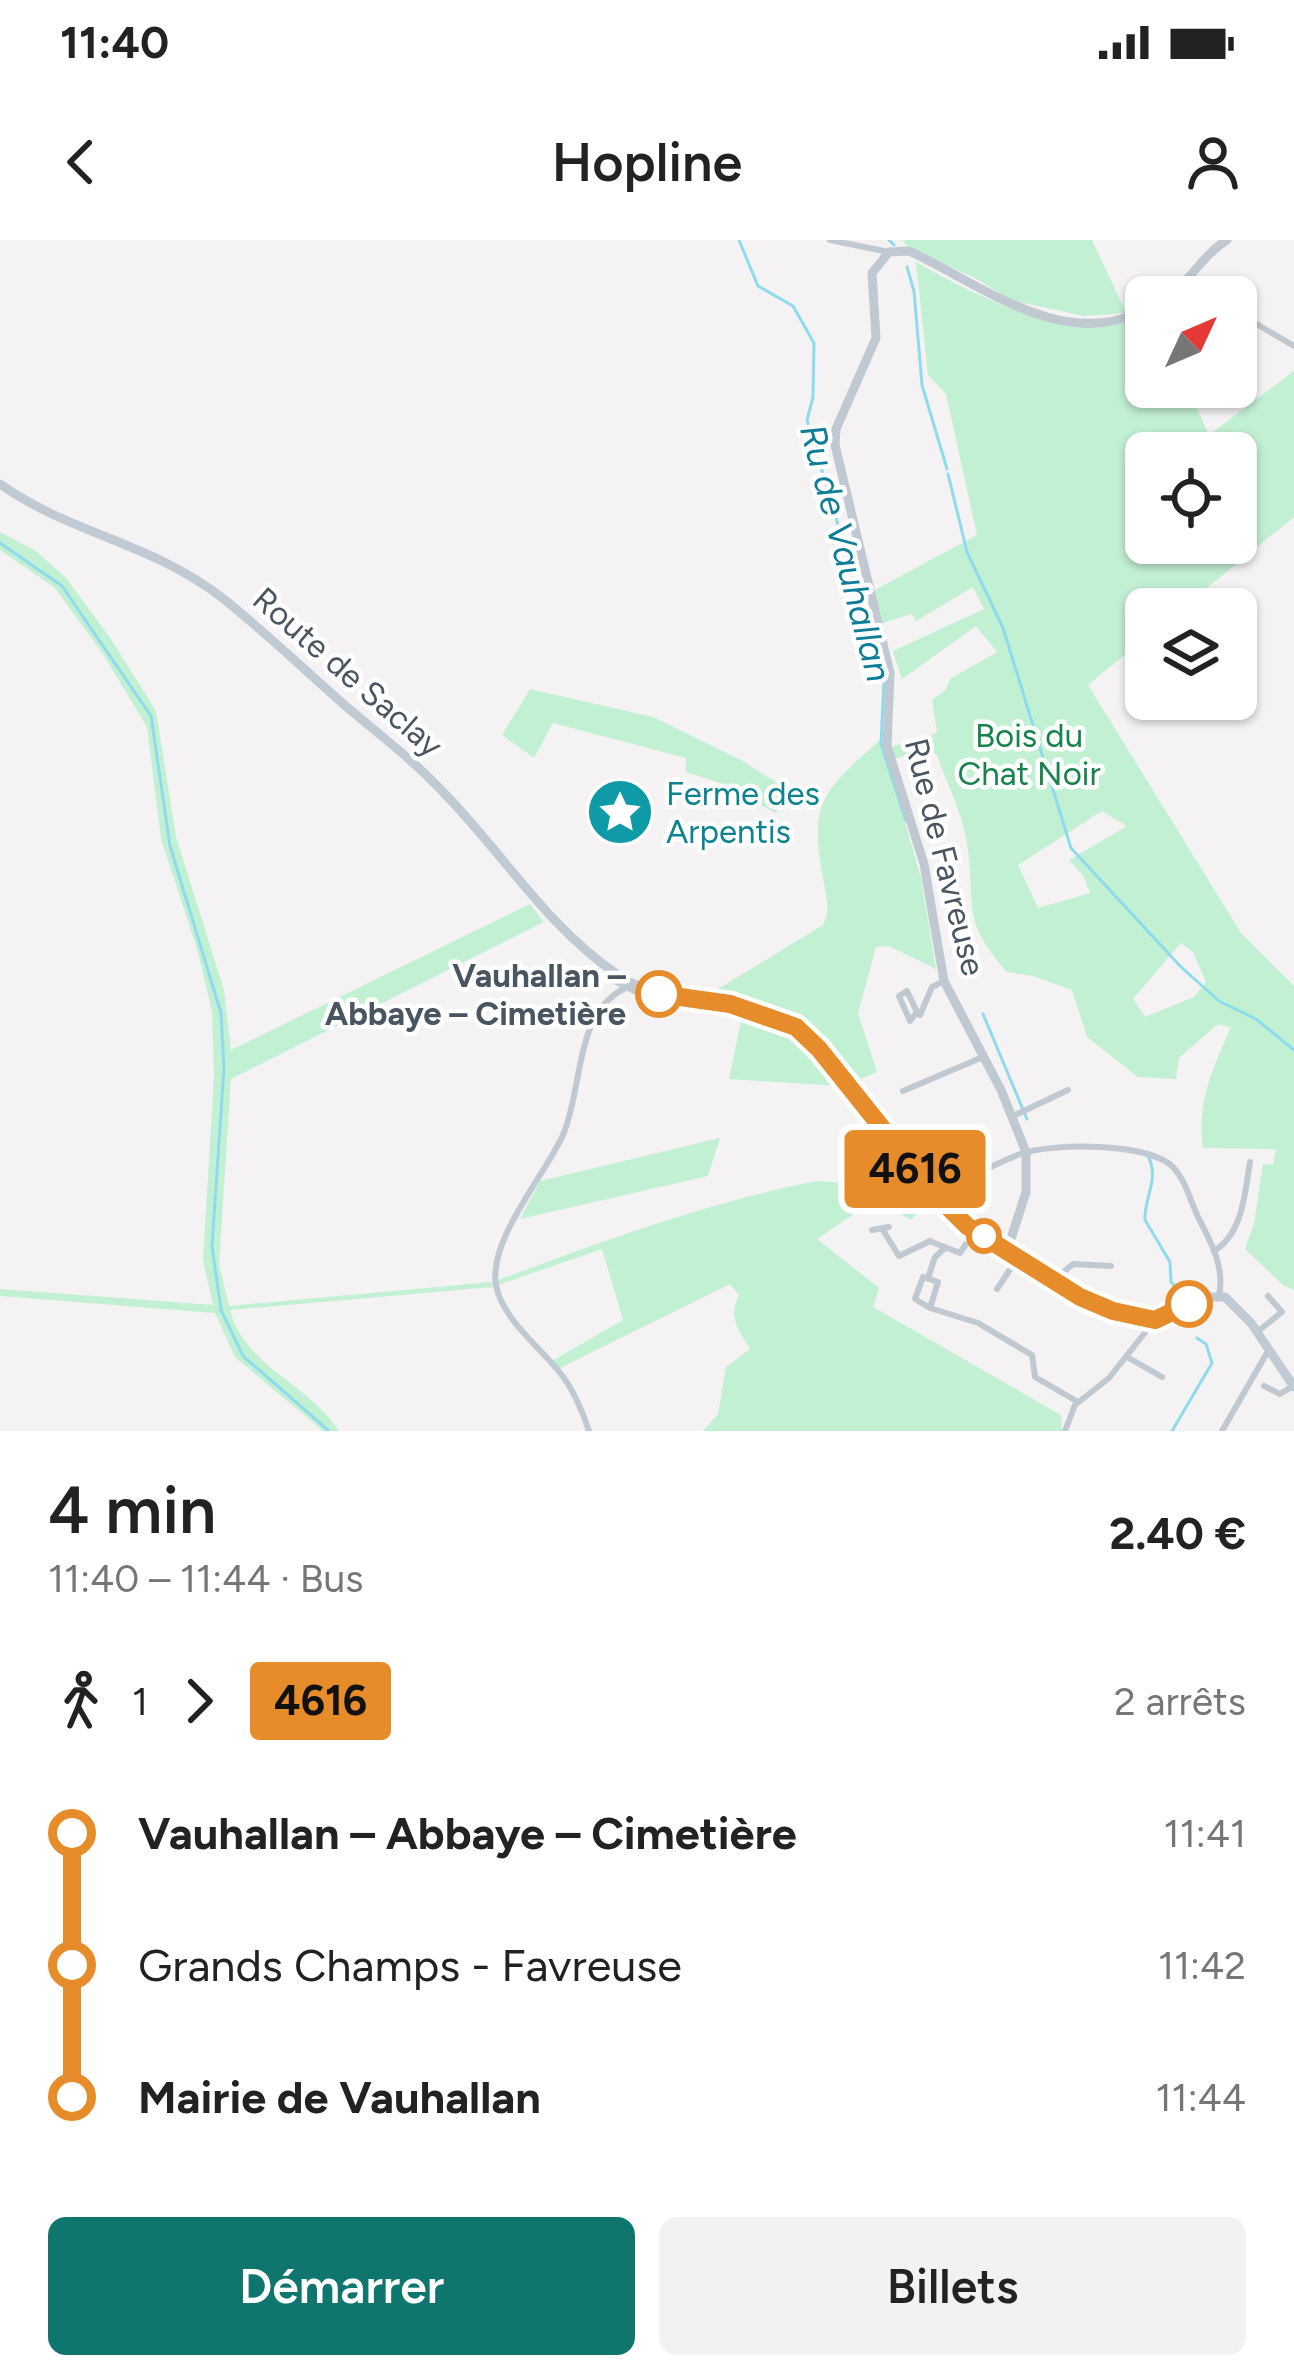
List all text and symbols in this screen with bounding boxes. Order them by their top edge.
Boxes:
text: 11:40 [60,15,169,69]
icon: back [48,129,114,195]
icon: person [1180,129,1246,195]
text: Hopline [552,130,742,195]
north arrow [1125,276,1257,408]
map controls [1125,276,1257,720]
water label: Ru de Vauhallan [791,420,901,686]
button: locate [1125,432,1257,564]
street label: Route de Saclay [245,579,451,765]
button: layers [1125,588,1257,720]
park label: Bois du Chat Noir [957,716,1101,793]
street label: Rue de Favreuse [897,734,993,980]
place label: Ferme des Arpentis [666,774,820,851]
place icon: Ferme des Arpentis [585,777,655,847]
place label: Vauhallan – Abbaye – Cimetière [325,956,627,1033]
marker: Vauhallan – Abbaye – Cimetière [637,972,681,1016]
line badge: 4616 [831,1130,999,1208]
text: 4616 [868,1143,962,1194]
unlabelled marker [968,1220,1000,1252]
unlabelled marker [1167,1282,1211,1326]
text: 4 min [48,1470,216,1550]
text: 2.40 € [1109,1506,1246,1560]
text: 11:40 – 11:44 · Bus [48,1555,363,1602]
icon: walk [48,1668,114,1734]
icon: forward [166,1668,232,1734]
text: 4616 [274,1675,367,1726]
text: 1 [132,1678,148,1725]
text: 2 arrêts [1114,1678,1246,1725]
text: Vauhallan – Abbaye – Cimetière [138,1806,797,1860]
text: 11:41 [1164,1810,1246,1857]
text: Grands Champs - Favreuse [138,1938,682,1992]
text: 11:42 [1158,1942,1246,1989]
text: Mairie de Vauhallan [138,2070,541,2124]
text: 11:44 [1155,2074,1246,2121]
button: Démarrer [48,2217,635,2355]
button: Billets [659,2217,1246,2355]

